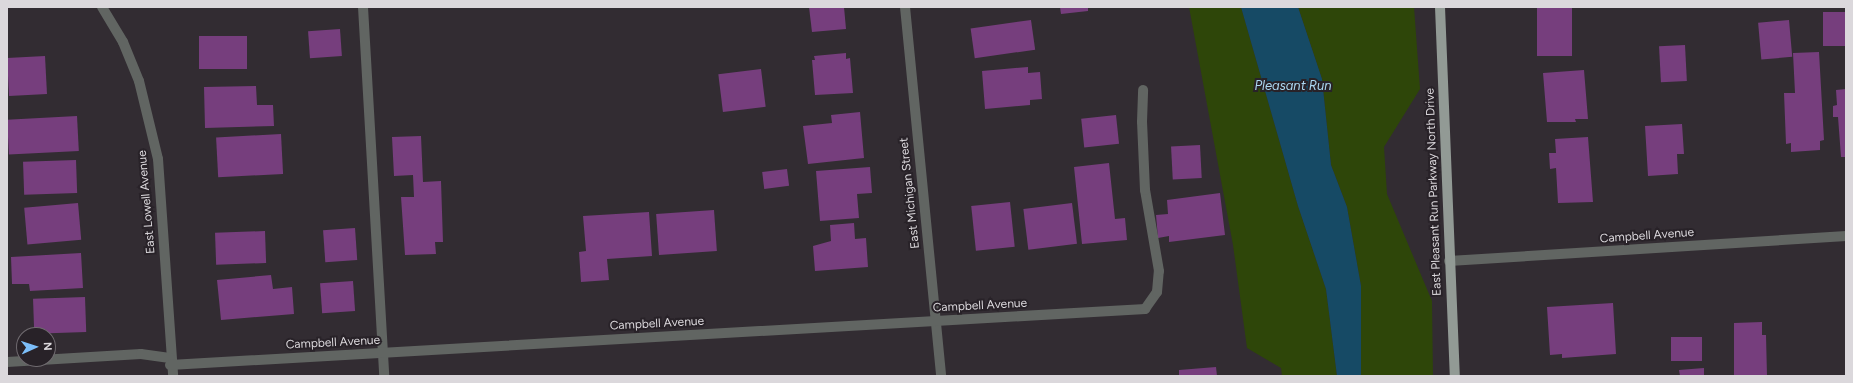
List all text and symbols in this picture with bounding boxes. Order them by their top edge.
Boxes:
water label: Pleasant Run [1254,78,1332,94]
street label: East Pleasant Run Parkway North Drive [1423,88,1445,296]
street label: East Michigan Street [897,137,923,249]
street label: East Lowell Avenue [135,150,159,254]
street label: Campbell Avenue [1599,226,1695,246]
street label: Campbell Avenue [932,296,1028,316]
street label: Campbell Avenue [609,314,705,334]
north arrow [16,327,56,367]
street label: Campbell Avenue [285,333,381,353]
text: N [41,342,54,351]

